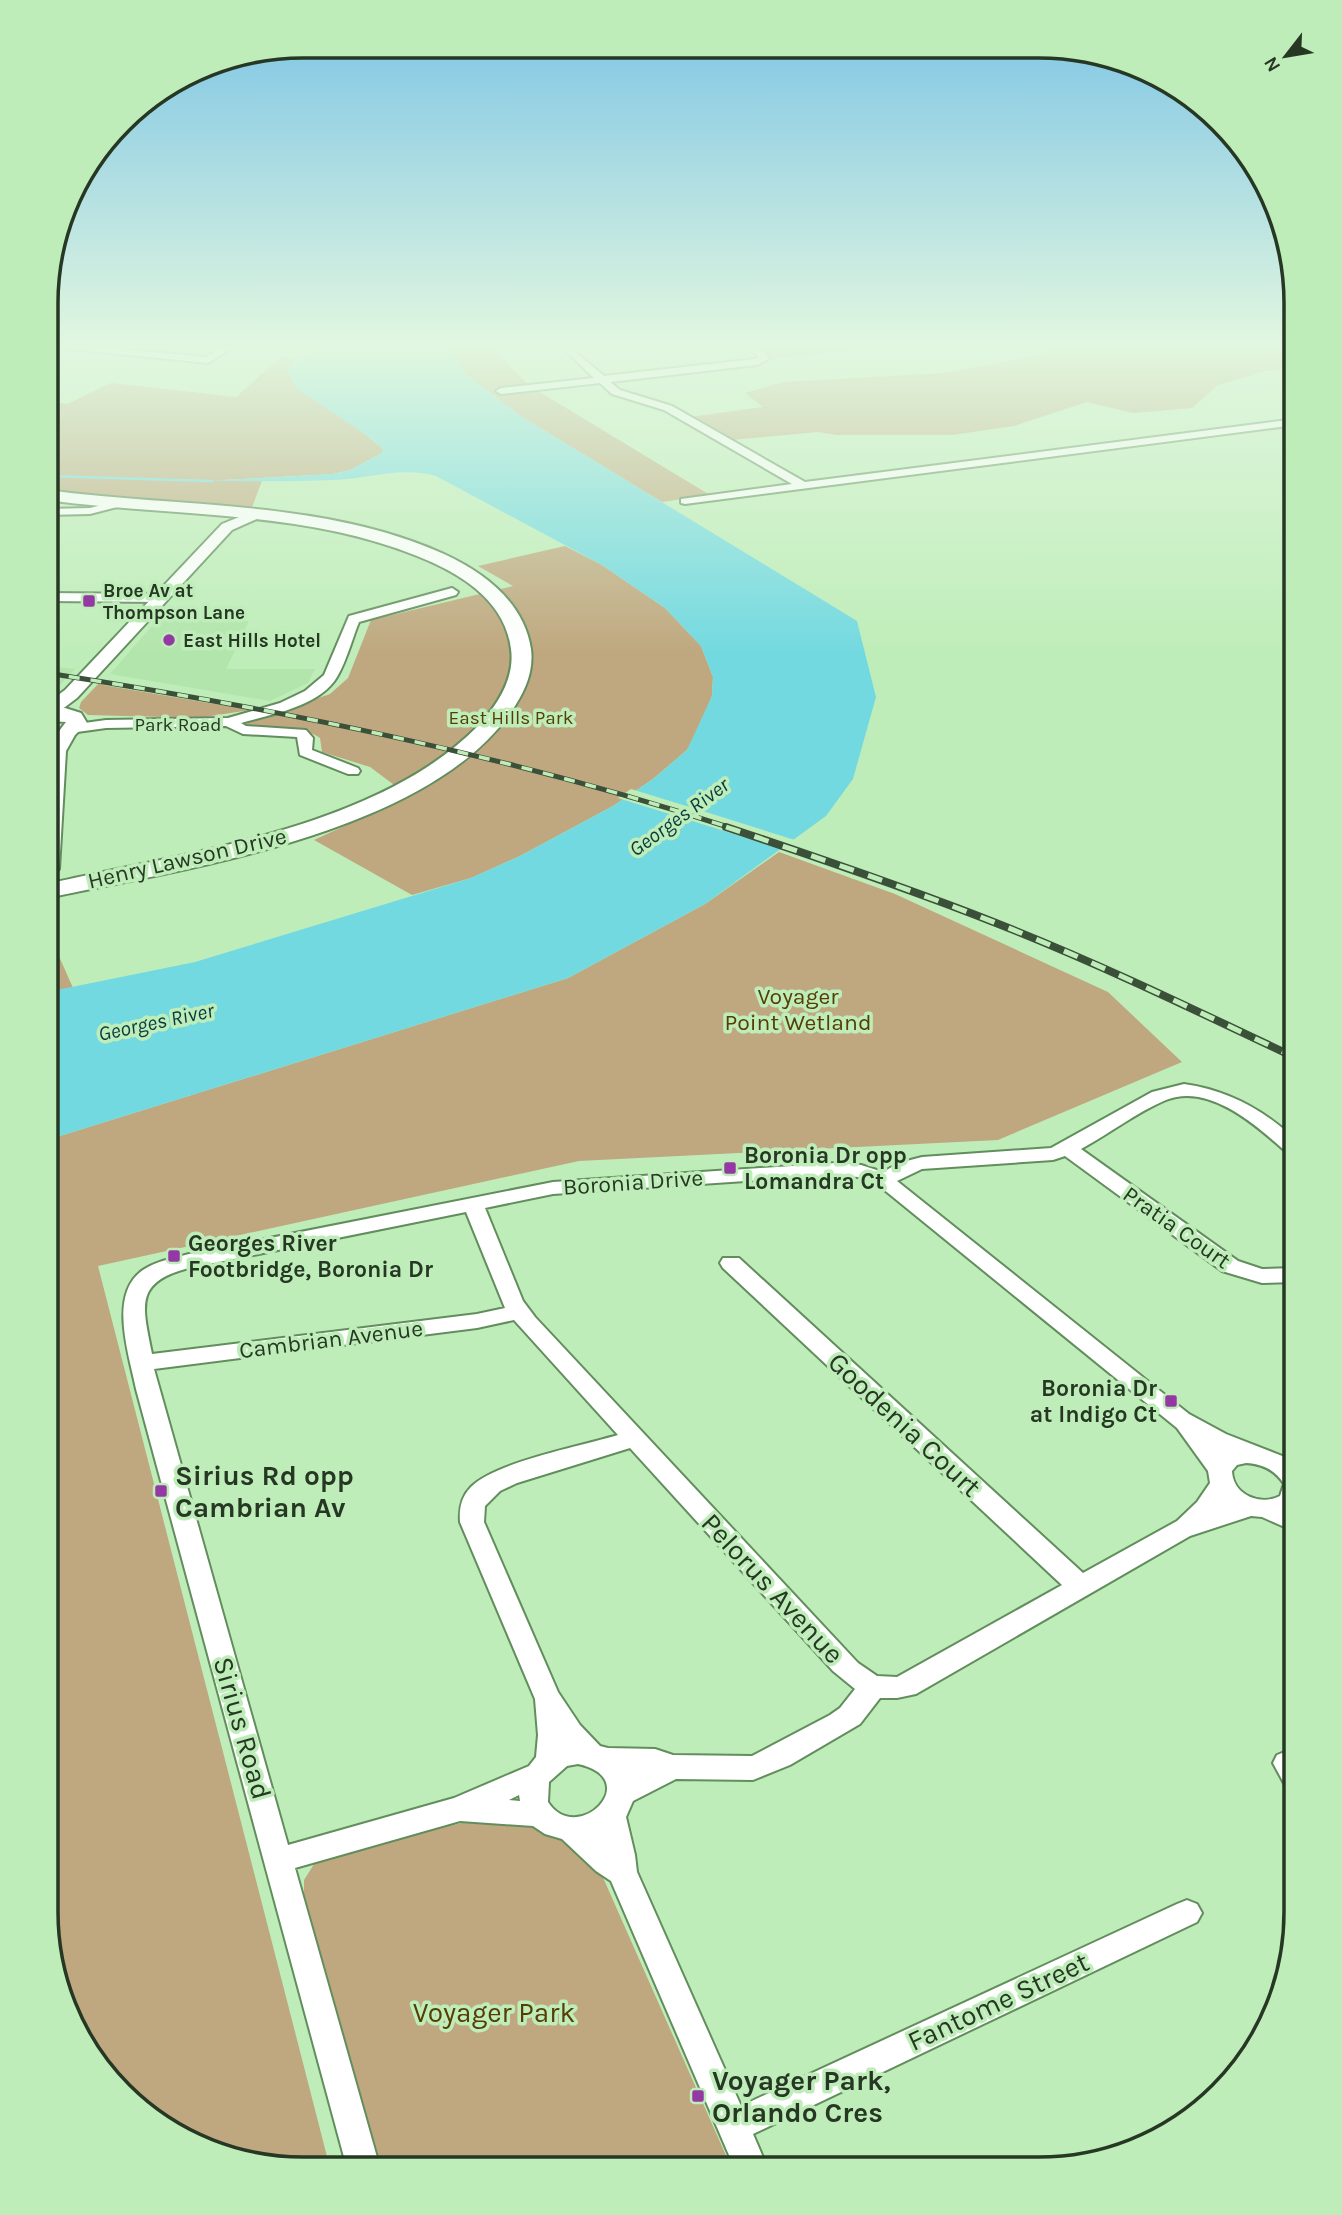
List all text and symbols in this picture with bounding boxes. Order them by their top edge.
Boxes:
north arrow [1251,21,1321,91]
text: N [1259,53,1285,76]
place label: Broe Av at Thompson Lane [103,580,245,624]
marker: Broe Av at Thompson Lane [81,593,97,609]
place label: East Hills Hotel [183,630,321,652]
marker: East Hills Hotel [161,632,177,648]
park label: East Hills Park [449,707,574,729]
street label: Park Road [135,714,221,736]
water label: Georges River [624,772,734,861]
street label: Henry Lawson Drive [85,822,289,895]
park label: Voyager Point Wetland [724,983,872,1036]
water label: Georges River [96,998,217,1046]
place label: Boronia Dr opp Lomandra Ct [744,1142,907,1195]
marker: Boronia Dr opp Lomandra Ct [722,1160,738,1176]
street label: Boronia Drive [562,1164,704,1201]
street label: Pratia Court [1118,1181,1236,1274]
place label: Georges River Footbridge, Boronia Dr [188,1230,433,1283]
marker: Georges River Footbridge, Boronia Dr [166,1248,182,1264]
street label: Cambrian Avenue [238,1315,424,1364]
street label: Goodenia Court [821,1345,988,1504]
place label: Boronia Dr at Indigo Ct [1030,1375,1157,1428]
marker: Boronia Dr at Indigo Ct [1163,1393,1179,1409]
place label: Sirius Rd opp Cambrian Av [175,1459,354,1524]
marker: Sirius Rd opp Cambrian Av [153,1483,169,1499]
street label: Pelorus Avenue [695,1506,851,1670]
street label: Sirius Road [206,1653,279,1803]
street label: Fantome Street [902,1945,1094,2058]
park label: Voyager Park [413,1996,575,2029]
place label: Voyager Park, Orlando Cres [712,2064,891,2129]
marker: Voyager Park, Orlando Cres [690,2088,706,2104]

